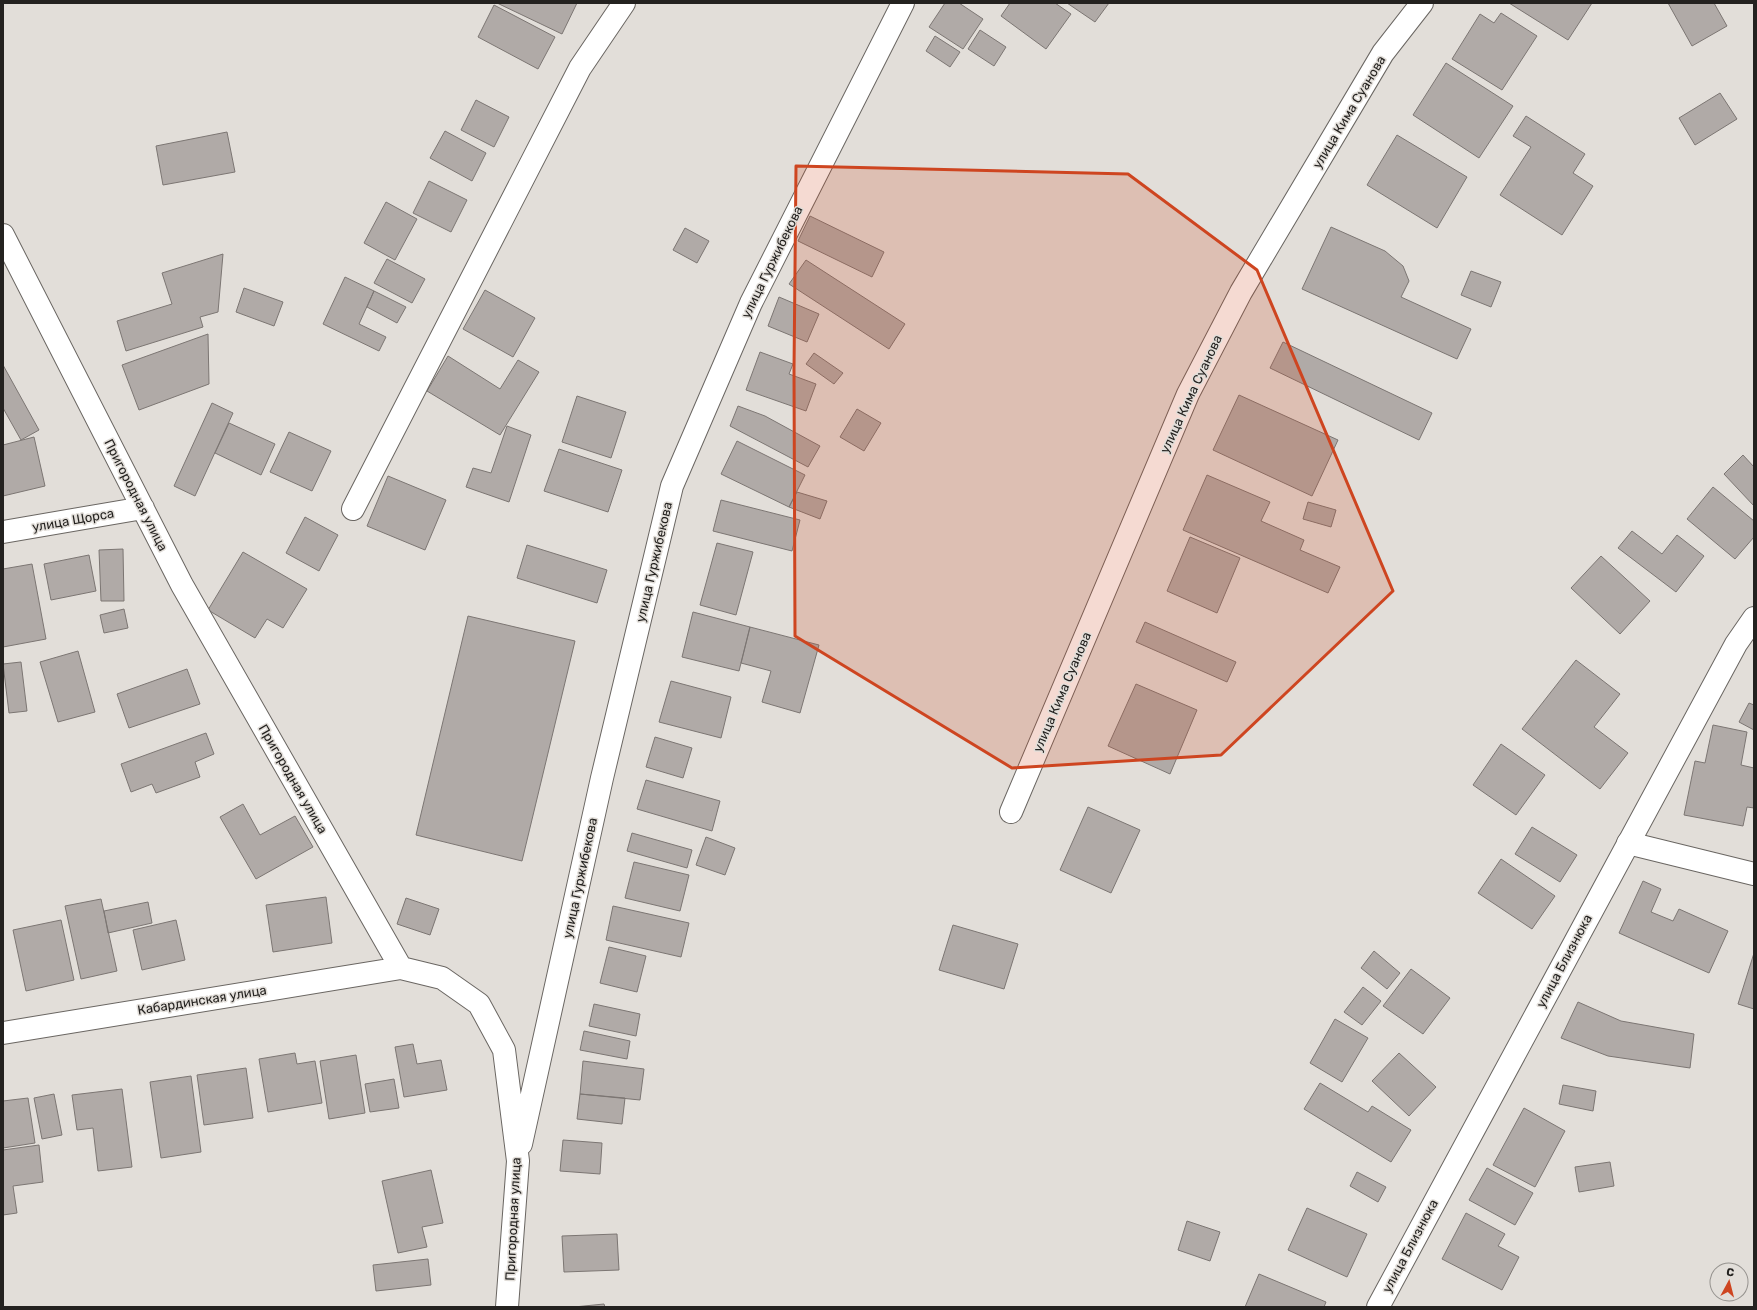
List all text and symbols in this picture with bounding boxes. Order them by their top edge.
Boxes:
street label: улица Кима Суанова [1309,53,1389,171]
street label: улица Гуржибекова [738,203,806,321]
street label: улица Кима Суанова [1157,332,1225,456]
street label: Пригородная улица [101,437,171,553]
street label: улица Гуржибекова [633,500,675,624]
street label: улица Щорса [31,505,115,535]
street label: улица Кима Суанова [1030,630,1094,754]
street label: Пригородная улица [256,722,330,836]
street label: улица Гуржибекова [560,816,600,940]
street label: улица Близнюка [1533,912,1595,1010]
street label: Кабардинская улица [136,982,268,1018]
street label: Пригородная улица [502,1157,524,1281]
street label: улица Близнюка [1379,1197,1441,1295]
north arrow [1709,1262,1749,1302]
text: С [1726,1266,1735,1280]

